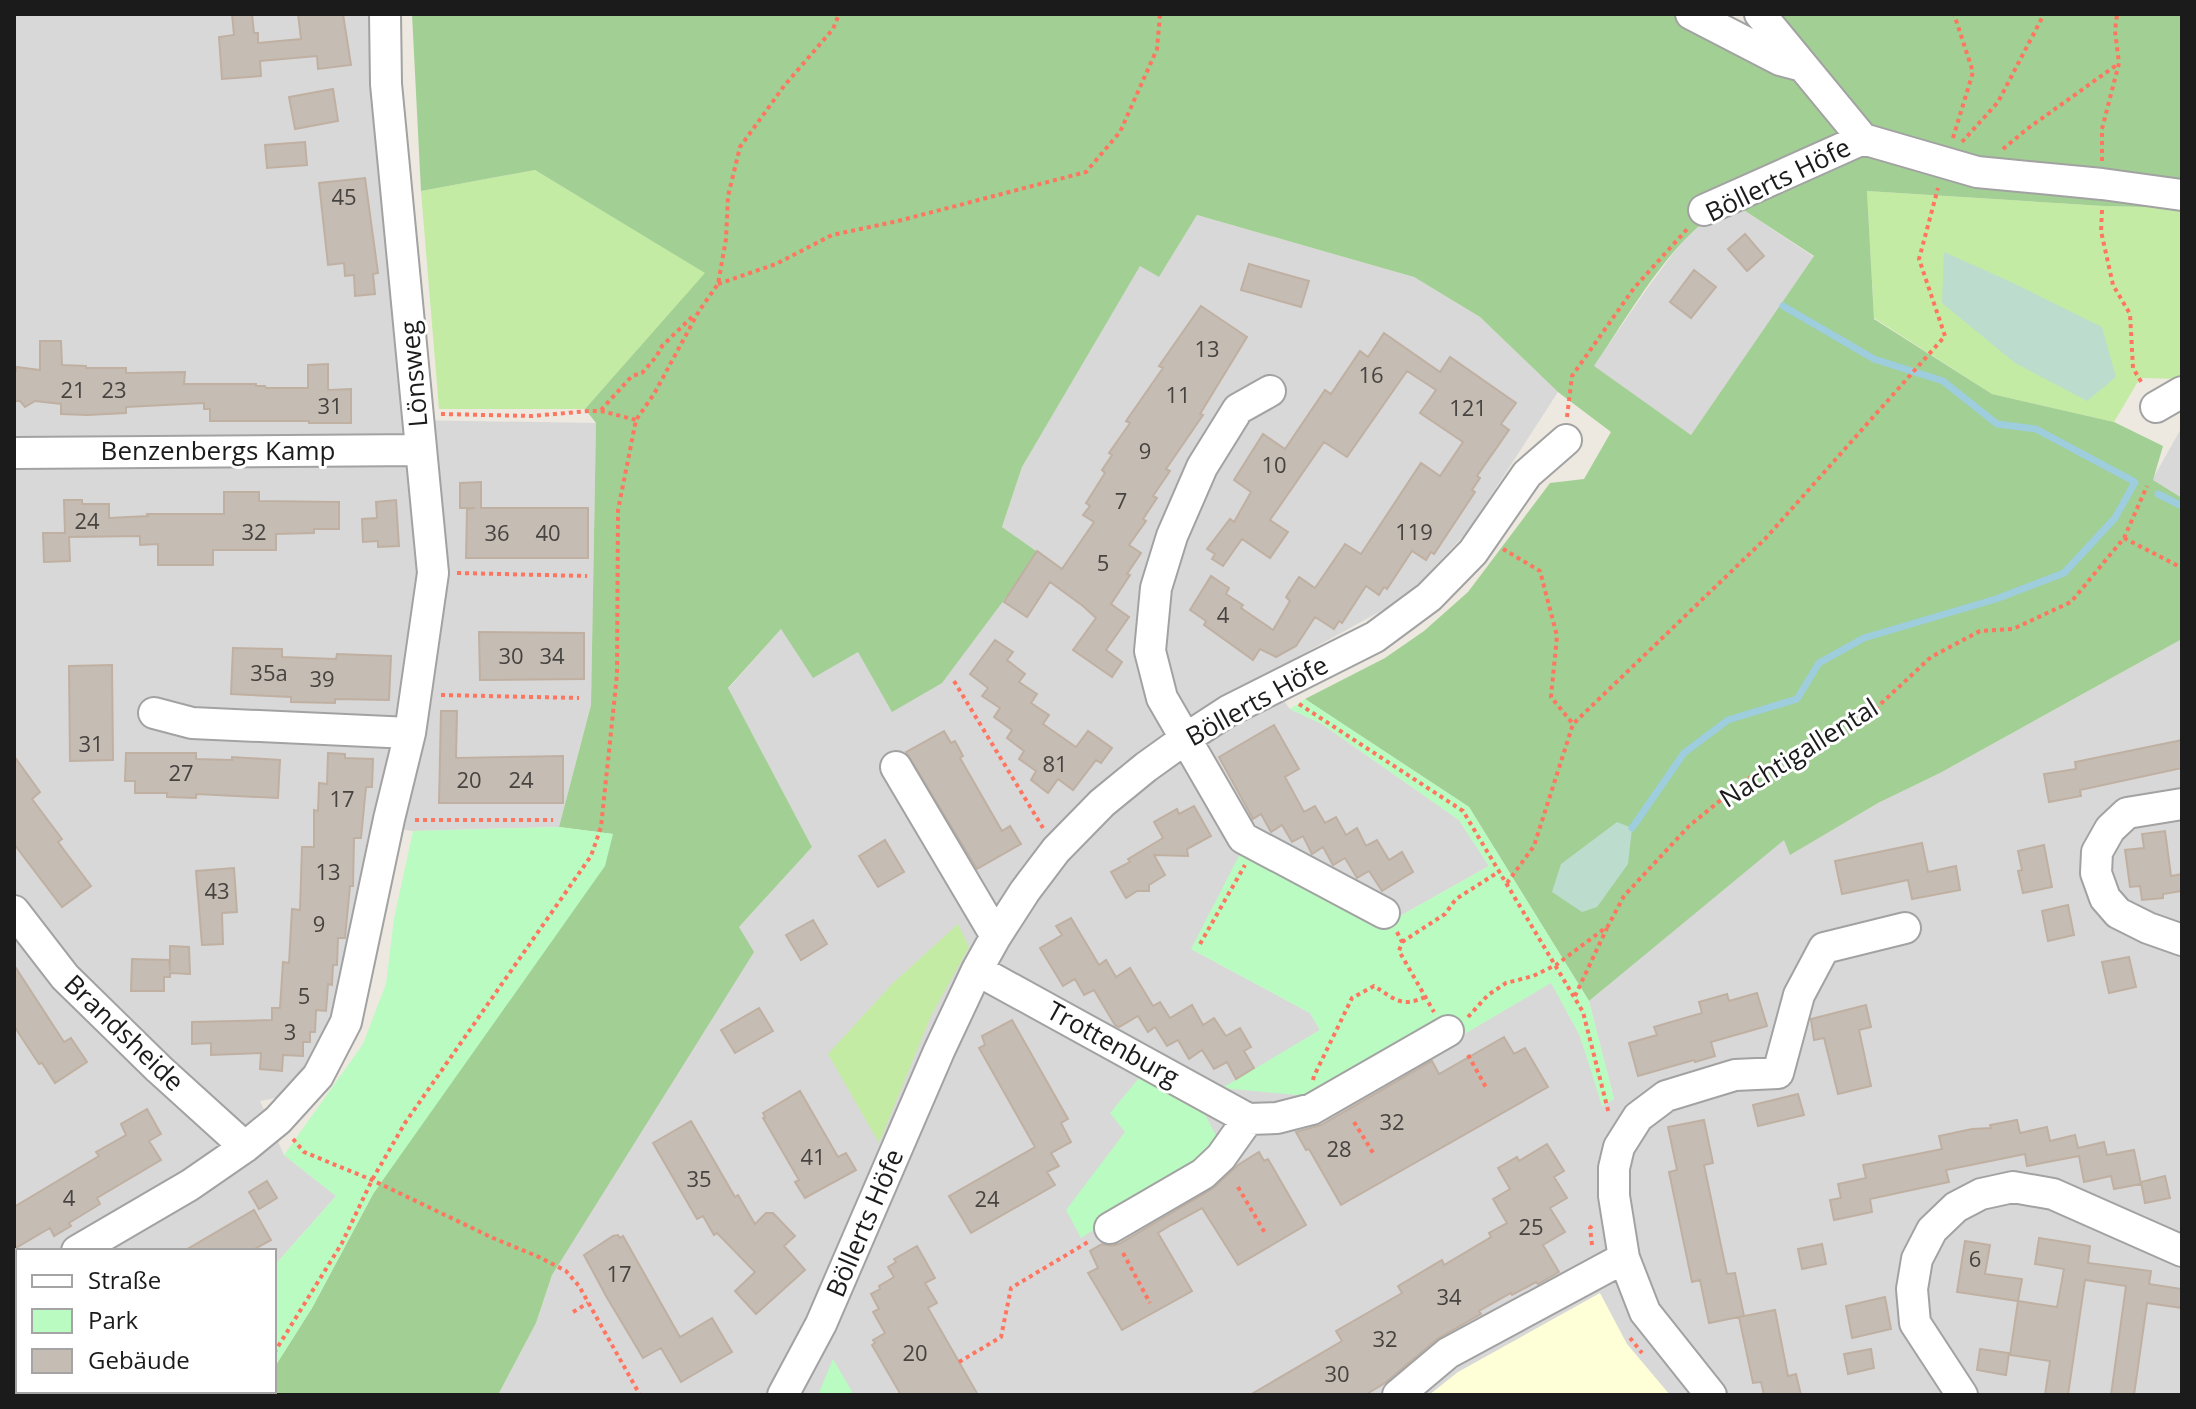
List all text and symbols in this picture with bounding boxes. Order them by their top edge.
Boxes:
street label: Böllerts Höfe [1699,128,1856,230]
house number: 45 [331,181,357,211]
street label: Lönsweg [390,320,436,429]
house number: 13 [1194,333,1220,363]
house number: 16 [1358,359,1384,389]
house number: 21 [60,374,86,404]
house number: 23 [101,374,127,404]
house number: 11 [1165,379,1191,409]
house number: 31 [317,390,343,420]
house number: 121 [1449,392,1487,422]
street label: Benzenbergs Kamp [101,432,335,468]
house number: 9 [1139,435,1151,465]
house number: 10 [1261,449,1287,479]
house number: 7 [1115,485,1127,515]
house number: 24 [74,505,100,535]
house number: 32 [241,516,267,546]
house number: 119 [1395,516,1433,546]
house number: 36 [484,517,510,547]
house number: 40 [535,517,561,547]
house number: 5 [1097,547,1109,577]
house number: 4 [1217,599,1230,629]
house number: 30 [498,640,524,670]
house number: 34 [539,640,565,670]
street label: Böllerts Höfe [1179,646,1334,754]
house number: 35a [250,657,288,687]
house number: 39 [309,663,335,693]
street label: Nachtigallental [1712,689,1885,815]
house number: 31 [78,728,104,758]
house number: 81 [1042,748,1068,778]
house number: 27 [168,757,194,787]
house number: 20 [456,764,482,794]
house number: 24 [508,764,534,794]
house number: 17 [329,783,355,813]
house number: 13 [315,856,341,886]
house number: 43 [204,875,230,905]
house number: 9 [313,908,325,938]
street label: Brandsheide [57,966,192,1099]
house number: 5 [298,980,310,1010]
street label: Trottenburg [1041,992,1186,1094]
house number: 3 [284,1016,296,1046]
house number: 32 [1379,1106,1405,1136]
house number: 28 [1326,1133,1352,1163]
house number: 41 [800,1141,826,1171]
street label: Böllerts Höfe [817,1143,911,1302]
house number: 35 [686,1163,712,1193]
house number: 4 [63,1182,76,1212]
house number: 24 [974,1183,1000,1213]
house number: 25 [1518,1211,1544,1241]
house number: 6 [1969,1243,1981,1273]
legend [16,1249,276,1393]
house number: 17 [606,1258,632,1288]
text: Straße [88,1263,161,1296]
house number: 34 [1436,1281,1462,1311]
text: Park [88,1303,139,1336]
house number: 32 [1372,1323,1398,1353]
house number: 20 [902,1337,928,1367]
text: Gebäude [88,1343,190,1376]
house number: 30 [1324,1358,1350,1388]

